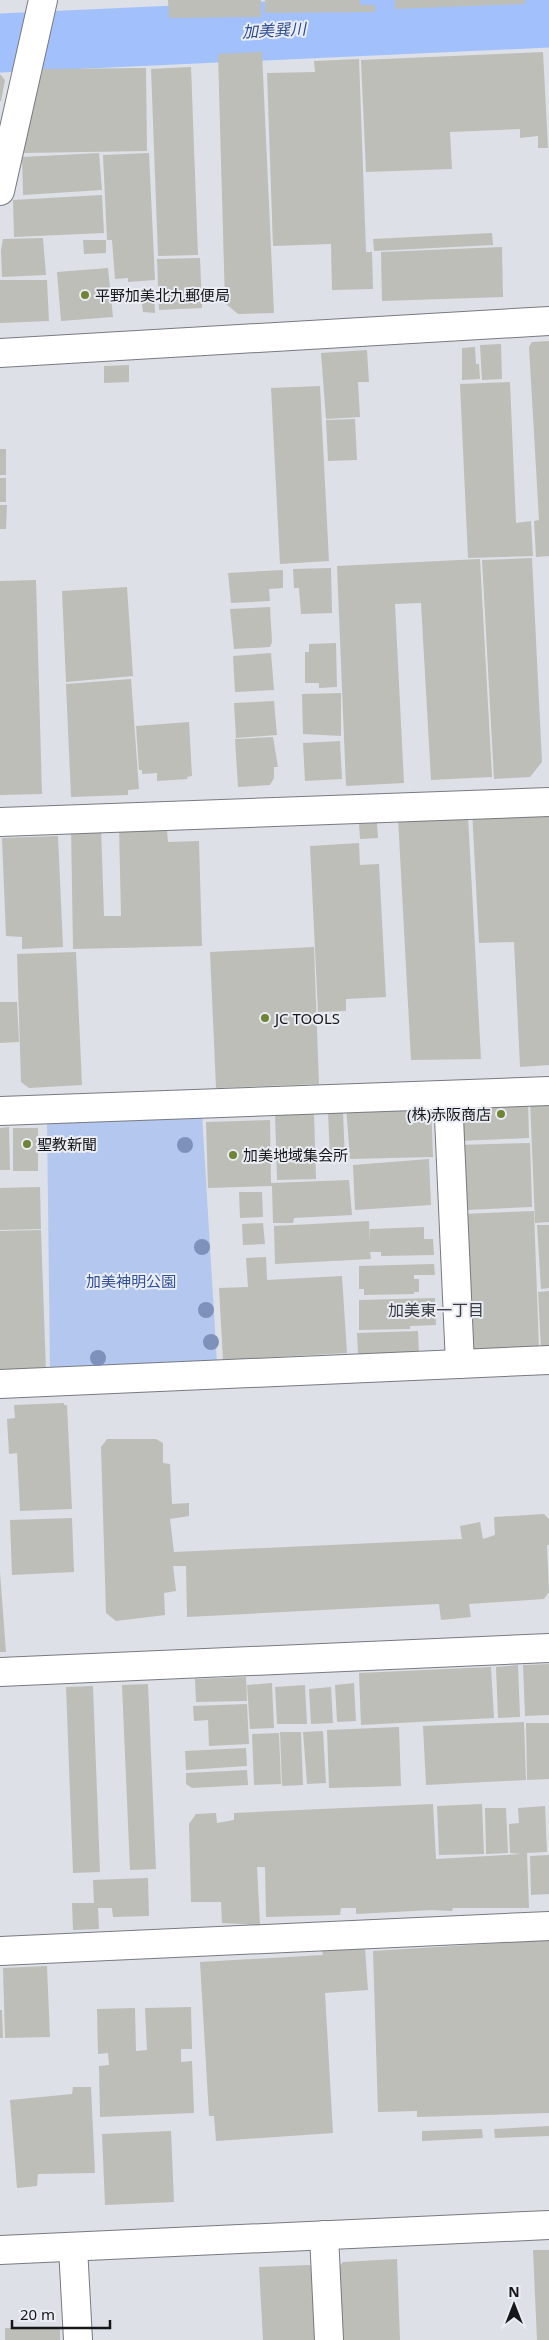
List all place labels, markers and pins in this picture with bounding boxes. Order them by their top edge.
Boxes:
place label: 平野加美北九郵便局 [95,285,230,305]
marker: 平野加美北九郵便局 [79,289,91,301]
place label: JC TOOLS [273,1008,340,1028]
marker: JC TOOLS [259,1012,271,1024]
place label: (株)赤阪商店 [407,1104,491,1124]
marker: (株)赤阪商店 [495,1108,507,1120]
place label: 聖教新聞 [37,1134,97,1154]
marker: 聖教新聞 [21,1138,33,1150]
place label: 加美地域集会所 [243,1145,348,1165]
marker: 加美地域集会所 [227,1149,239,1161]

